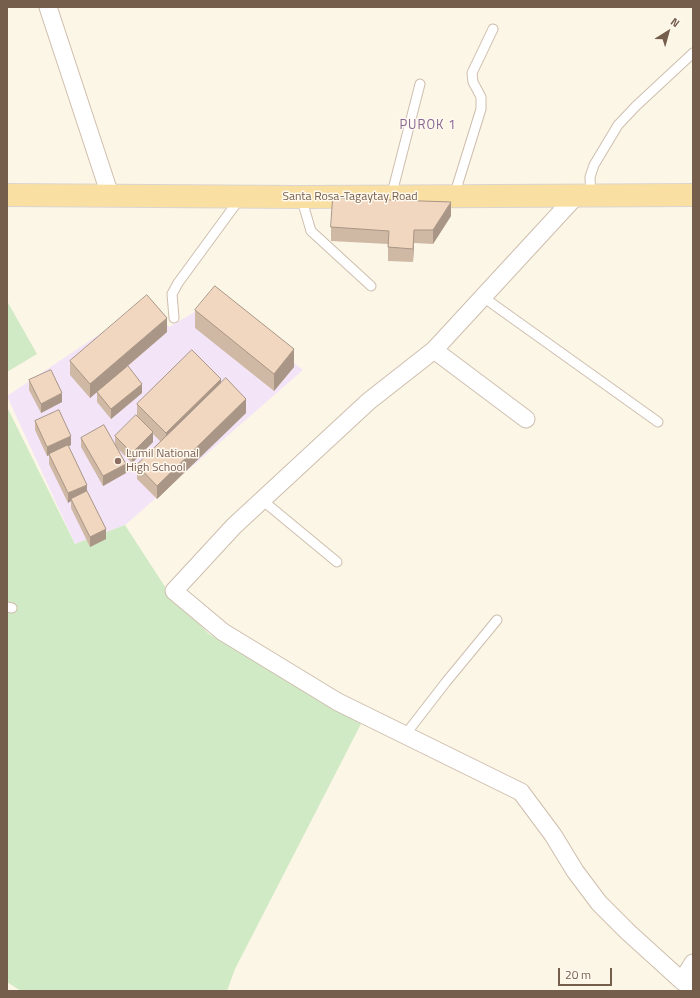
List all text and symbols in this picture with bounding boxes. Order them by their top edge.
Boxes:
north arrow [648,12,688,52]
text: N [667,14,683,31]
district label: PUROK 1 [399,118,457,134]
street label: Santa Rosa-Tagaytay Road [282,190,418,204]
place label: Lumil National High School [126,447,199,475]
marker: Lumil National High School [113,456,123,466]
scale bar [560,960,614,986]
text: 20 m [565,965,591,984]

